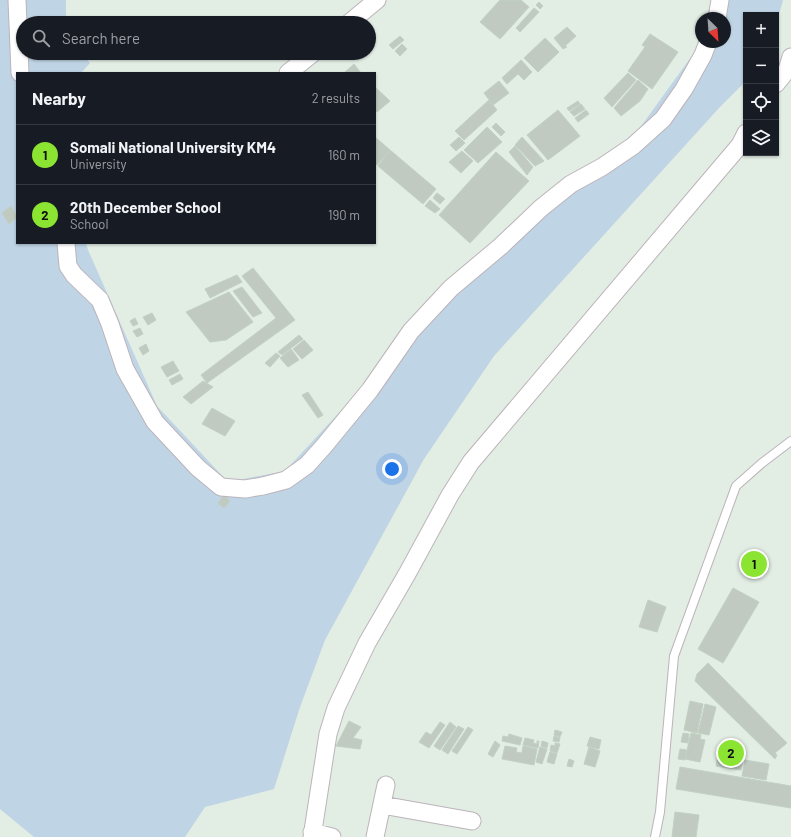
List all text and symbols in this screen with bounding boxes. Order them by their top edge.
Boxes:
north arrow [695,12,731,48]
map controls [743,12,779,156]
button: + [743,12,779,48]
search box [16,16,376,60]
icon: search [30,27,52,49]
text: Search here [62,29,140,47]
button: − [743,48,779,84]
button: locate [743,84,779,120]
text: Nearby [32,88,86,108]
text: 2 results [312,90,360,106]
button: layers [743,120,779,156]
text: Somali National University KM4 [70,138,276,156]
text: 1 [43,147,47,163]
text: 160 m [328,147,360,163]
text: University [70,156,127,172]
text: 20th December School [70,198,221,216]
text: 2 [41,207,49,223]
text: 190 m [328,207,360,223]
text: School [70,216,108,232]
your location [382,459,402,479]
pin: 1 [741,549,767,579]
pin: 2 [718,738,744,768]

